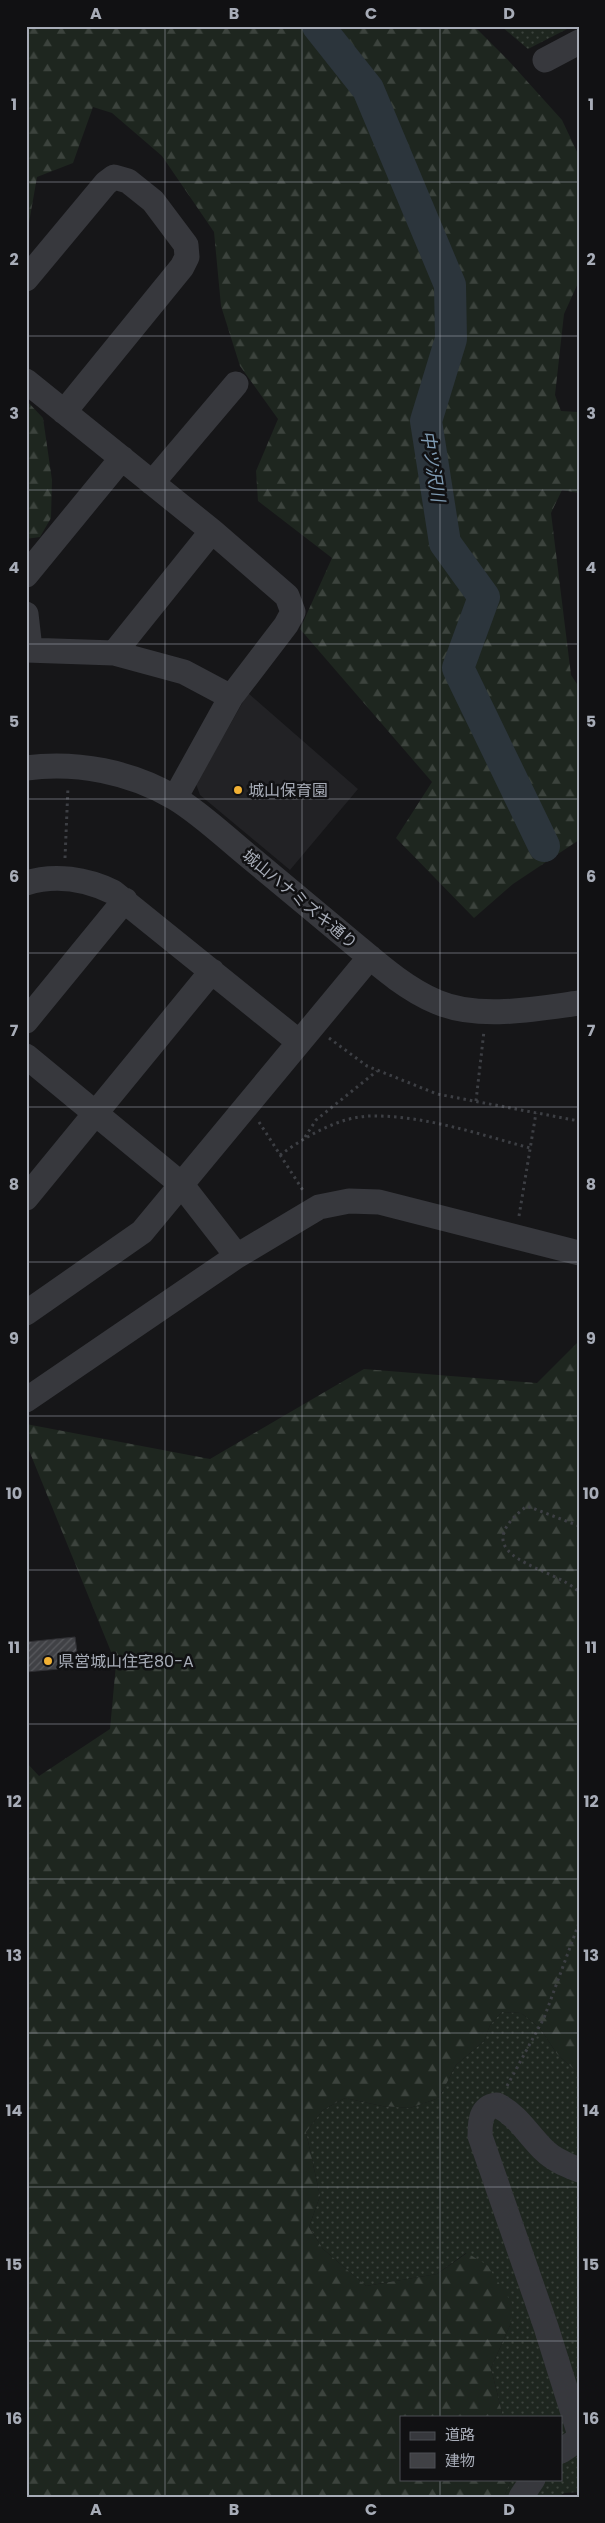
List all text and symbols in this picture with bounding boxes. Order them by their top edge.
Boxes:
text: A [90,2,102,25]
text: B [229,2,239,25]
text: C [365,2,377,25]
text: D [503,2,515,25]
text: 1 [11,93,17,116]
text: 1 [588,93,594,116]
text: 2 [9,248,19,271]
text: 2 [586,248,596,271]
text: 3 [9,402,19,425]
text: 3 [586,402,596,425]
water label: 中ツ沢川 [415,428,451,505]
text: 4 [9,556,20,579]
text: 4 [586,556,597,579]
text: 5 [9,710,19,733]
text: 5 [586,710,596,733]
place label: 城山保育園 [248,779,328,802]
marker: 城山保育園 [232,784,244,796]
street label: 城山ハナミズキ通り [237,844,363,954]
text: 6 [9,865,19,888]
text: 6 [586,865,596,888]
text: 7 [10,1019,19,1042]
text: 7 [587,1019,596,1042]
text: 8 [9,1173,19,1196]
text: 8 [586,1173,596,1196]
text: 9 [9,1327,19,1350]
text: 9 [586,1327,596,1350]
text: 10 [6,1482,22,1505]
text: 10 [583,1482,599,1505]
text: 11 [8,1636,20,1659]
text: 11 [585,1636,597,1659]
place label: 県営城山住宅80-A [58,1650,194,1673]
marker: 県営城山住宅80-A [42,1655,54,1667]
text: 12 [6,1790,22,1813]
text: 12 [583,1790,599,1813]
text: 13 [6,1944,22,1967]
text: 13 [583,1944,599,1967]
text: 14 [6,2099,23,2122]
text: 14 [583,2099,600,2122]
text: 15 [6,2253,22,2276]
text: 15 [583,2253,599,2276]
text: 16 [6,2407,22,2430]
text: 16 [583,2407,599,2430]
legend [400,2416,562,2480]
text: 道路 [445,2424,475,2445]
text: 建物 [445,2450,475,2471]
text: A [90,2498,102,2521]
text: B [229,2498,239,2521]
text: C [365,2498,377,2521]
text: D [503,2498,515,2521]

